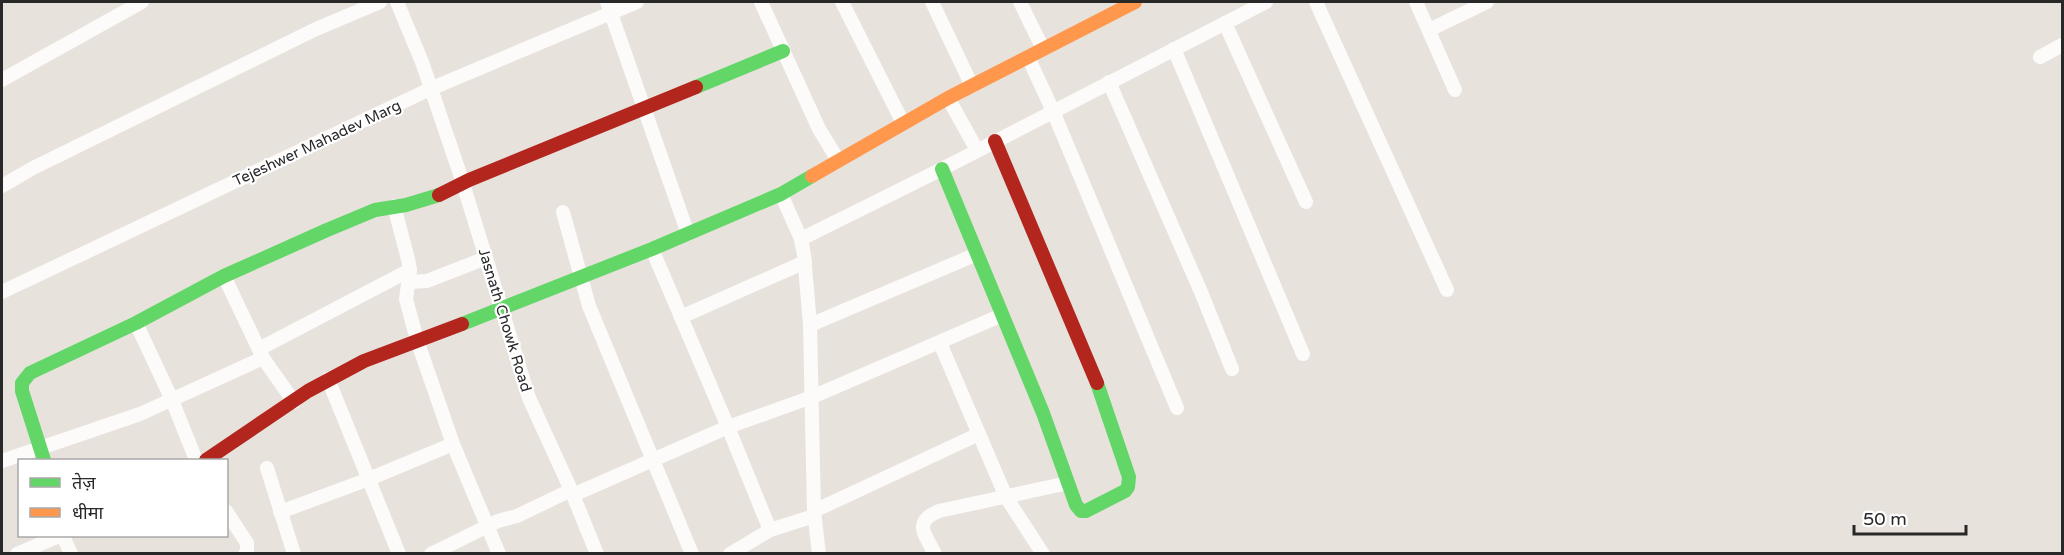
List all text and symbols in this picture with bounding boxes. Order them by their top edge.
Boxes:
street label: Tejeshwer Mahadev Marg [230,96,404,190]
street label: Jasnath Chowk Road [475,246,535,394]
legend [18,459,228,537]
text: तेज़ [72,472,96,494]
scale bar [1854,498,1966,536]
text: धीमा [72,502,103,524]
text: 50 m [1863,508,1907,530]

